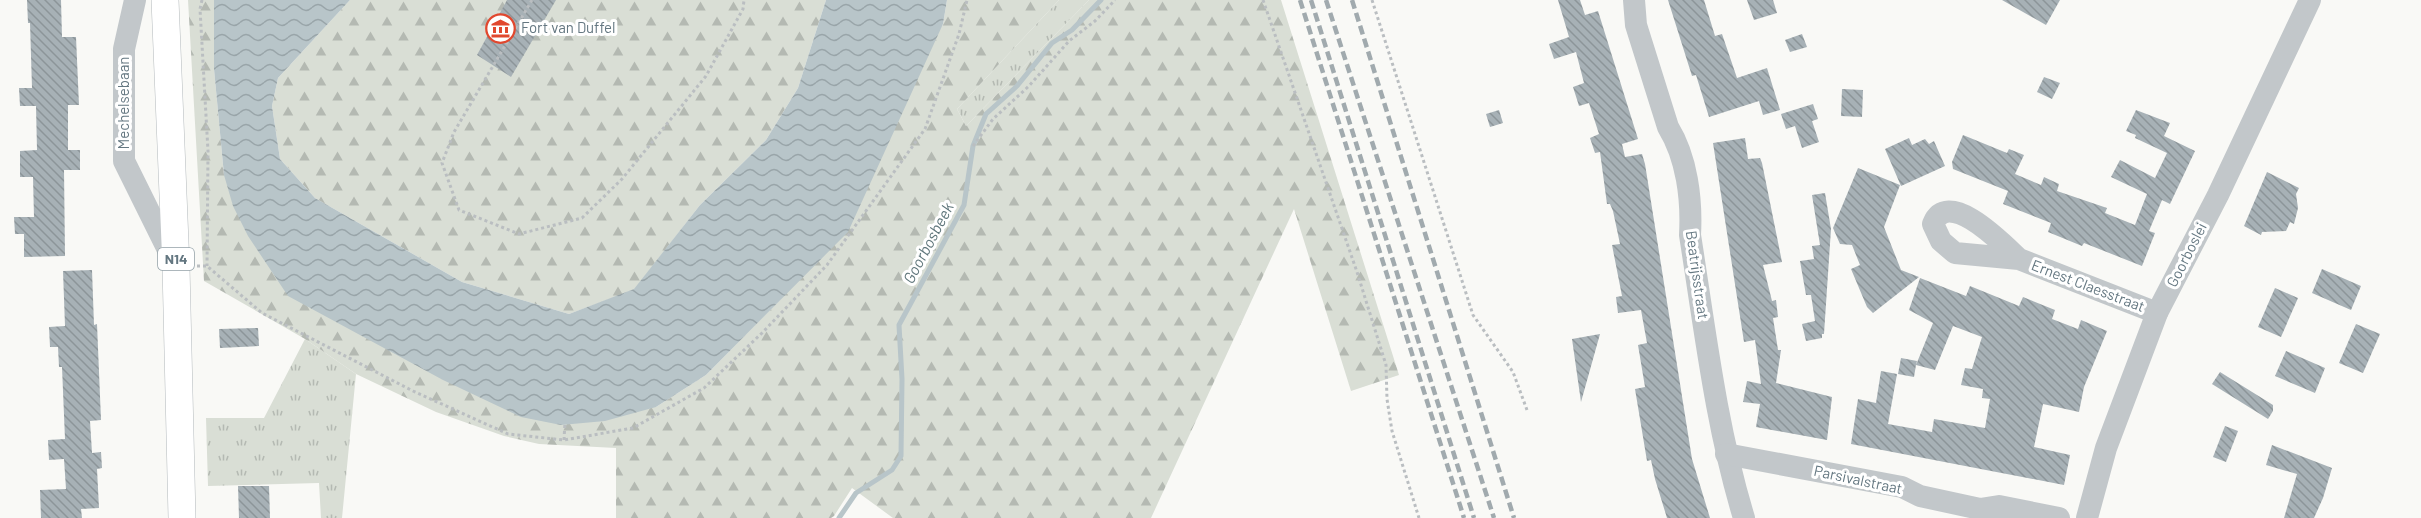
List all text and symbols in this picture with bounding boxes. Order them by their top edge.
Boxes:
museum icon: Fort van Duffel [484,12,516,44]
place label: Fort van Duffel [521,18,615,36]
street label: Mechelsebaan [114,57,132,149]
water label: Goorbosbeek [898,199,957,287]
street label: Goorboslei [2162,219,2210,290]
street label: Beatrijsstraat [1683,229,1713,320]
road number: N14 [158,248,194,270]
street label: Ernest Claesstraat [2029,255,2148,315]
street label: Parsivalstraat [1812,461,1904,497]

